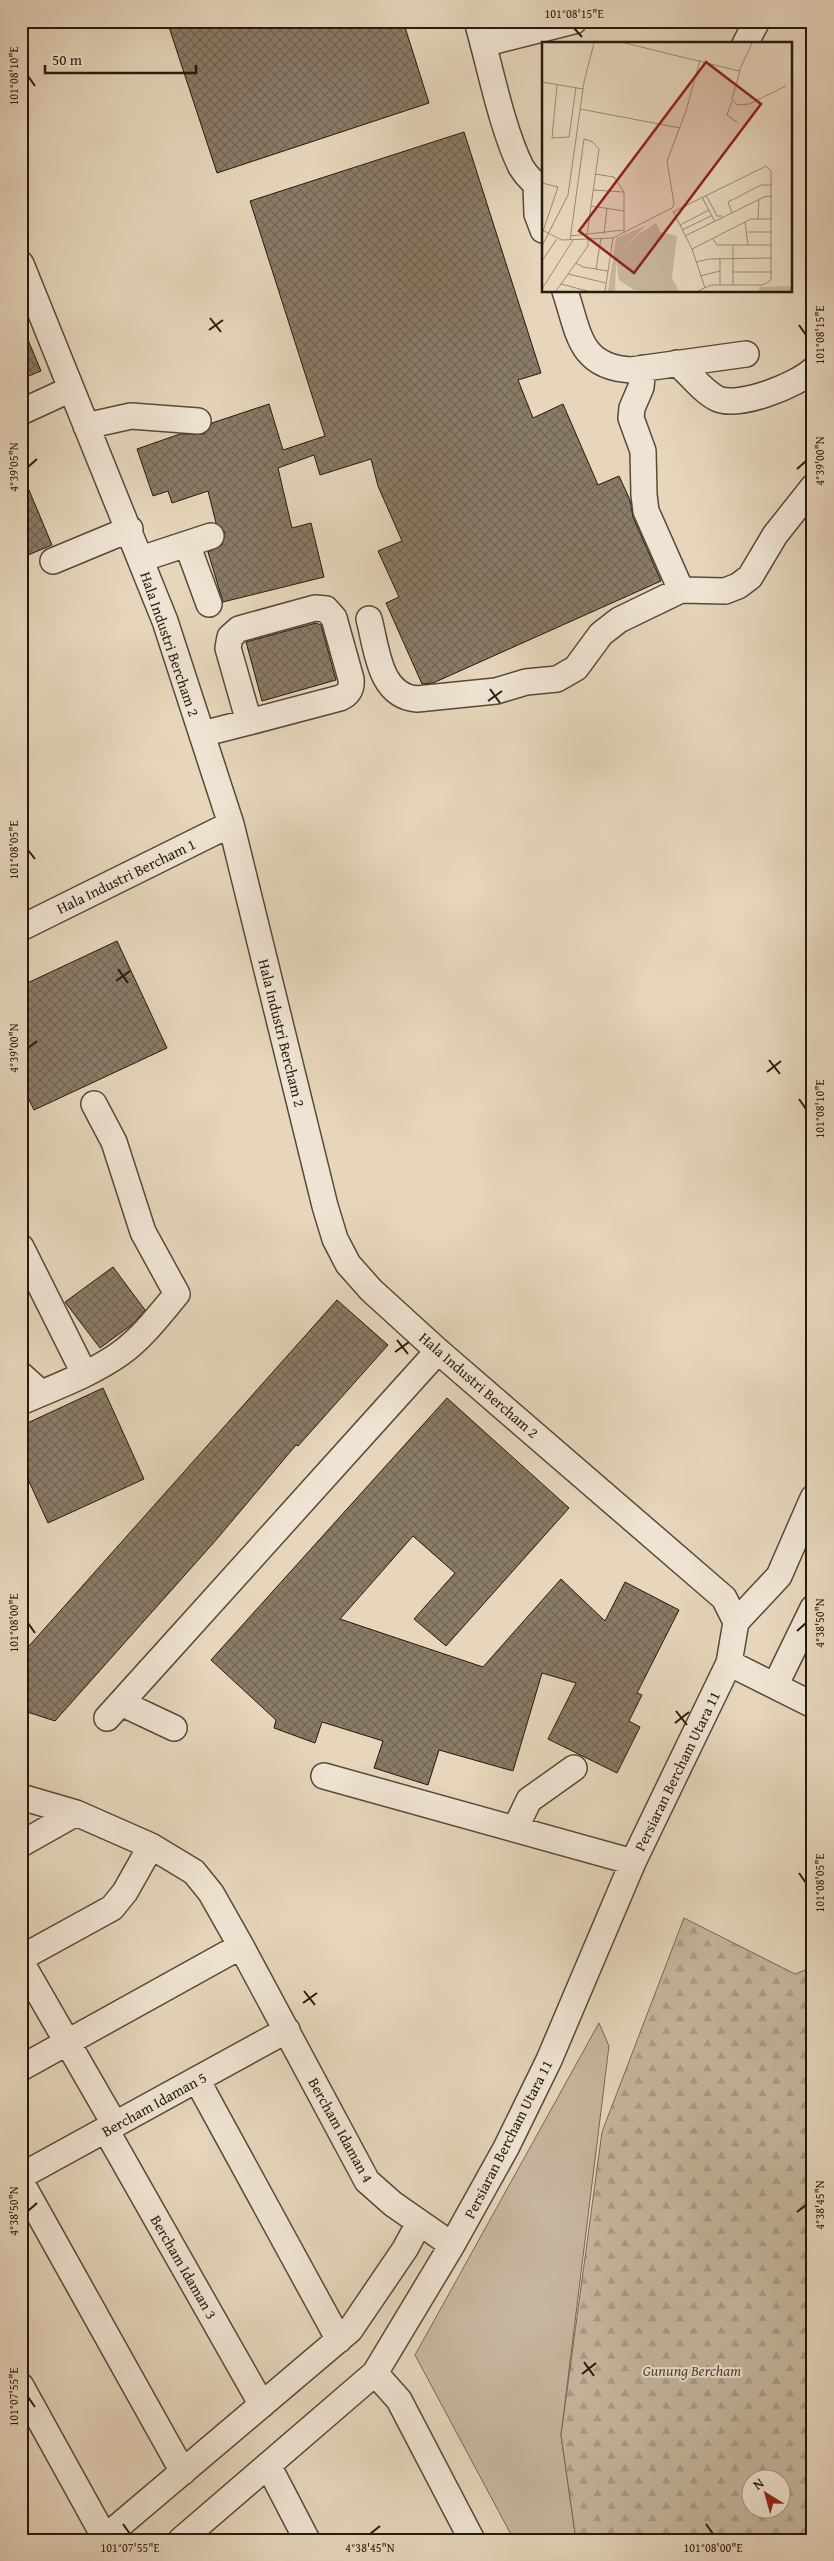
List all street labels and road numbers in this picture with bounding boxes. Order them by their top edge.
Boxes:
street label: Hala Industri Bercham 2 [135,569,205,719]
street label: Hala Industri Bercham 1 [53,833,199,919]
street label: Hala Industri Bercham 2 [253,957,311,1109]
street label: Hala Industri Bercham 2 [415,1327,543,1443]
street label: Persiaran Bercham Utara 11 [629,1688,725,1854]
street label: Persiaran Bercham Utara 11 [459,2056,557,2222]
street label: Bercham Idaman 5 [98,2066,210,2142]
street label: Bercham Idaman 4 [303,2074,379,2186]
street label: Bercham Idaman 3 [146,2211,222,2323]

